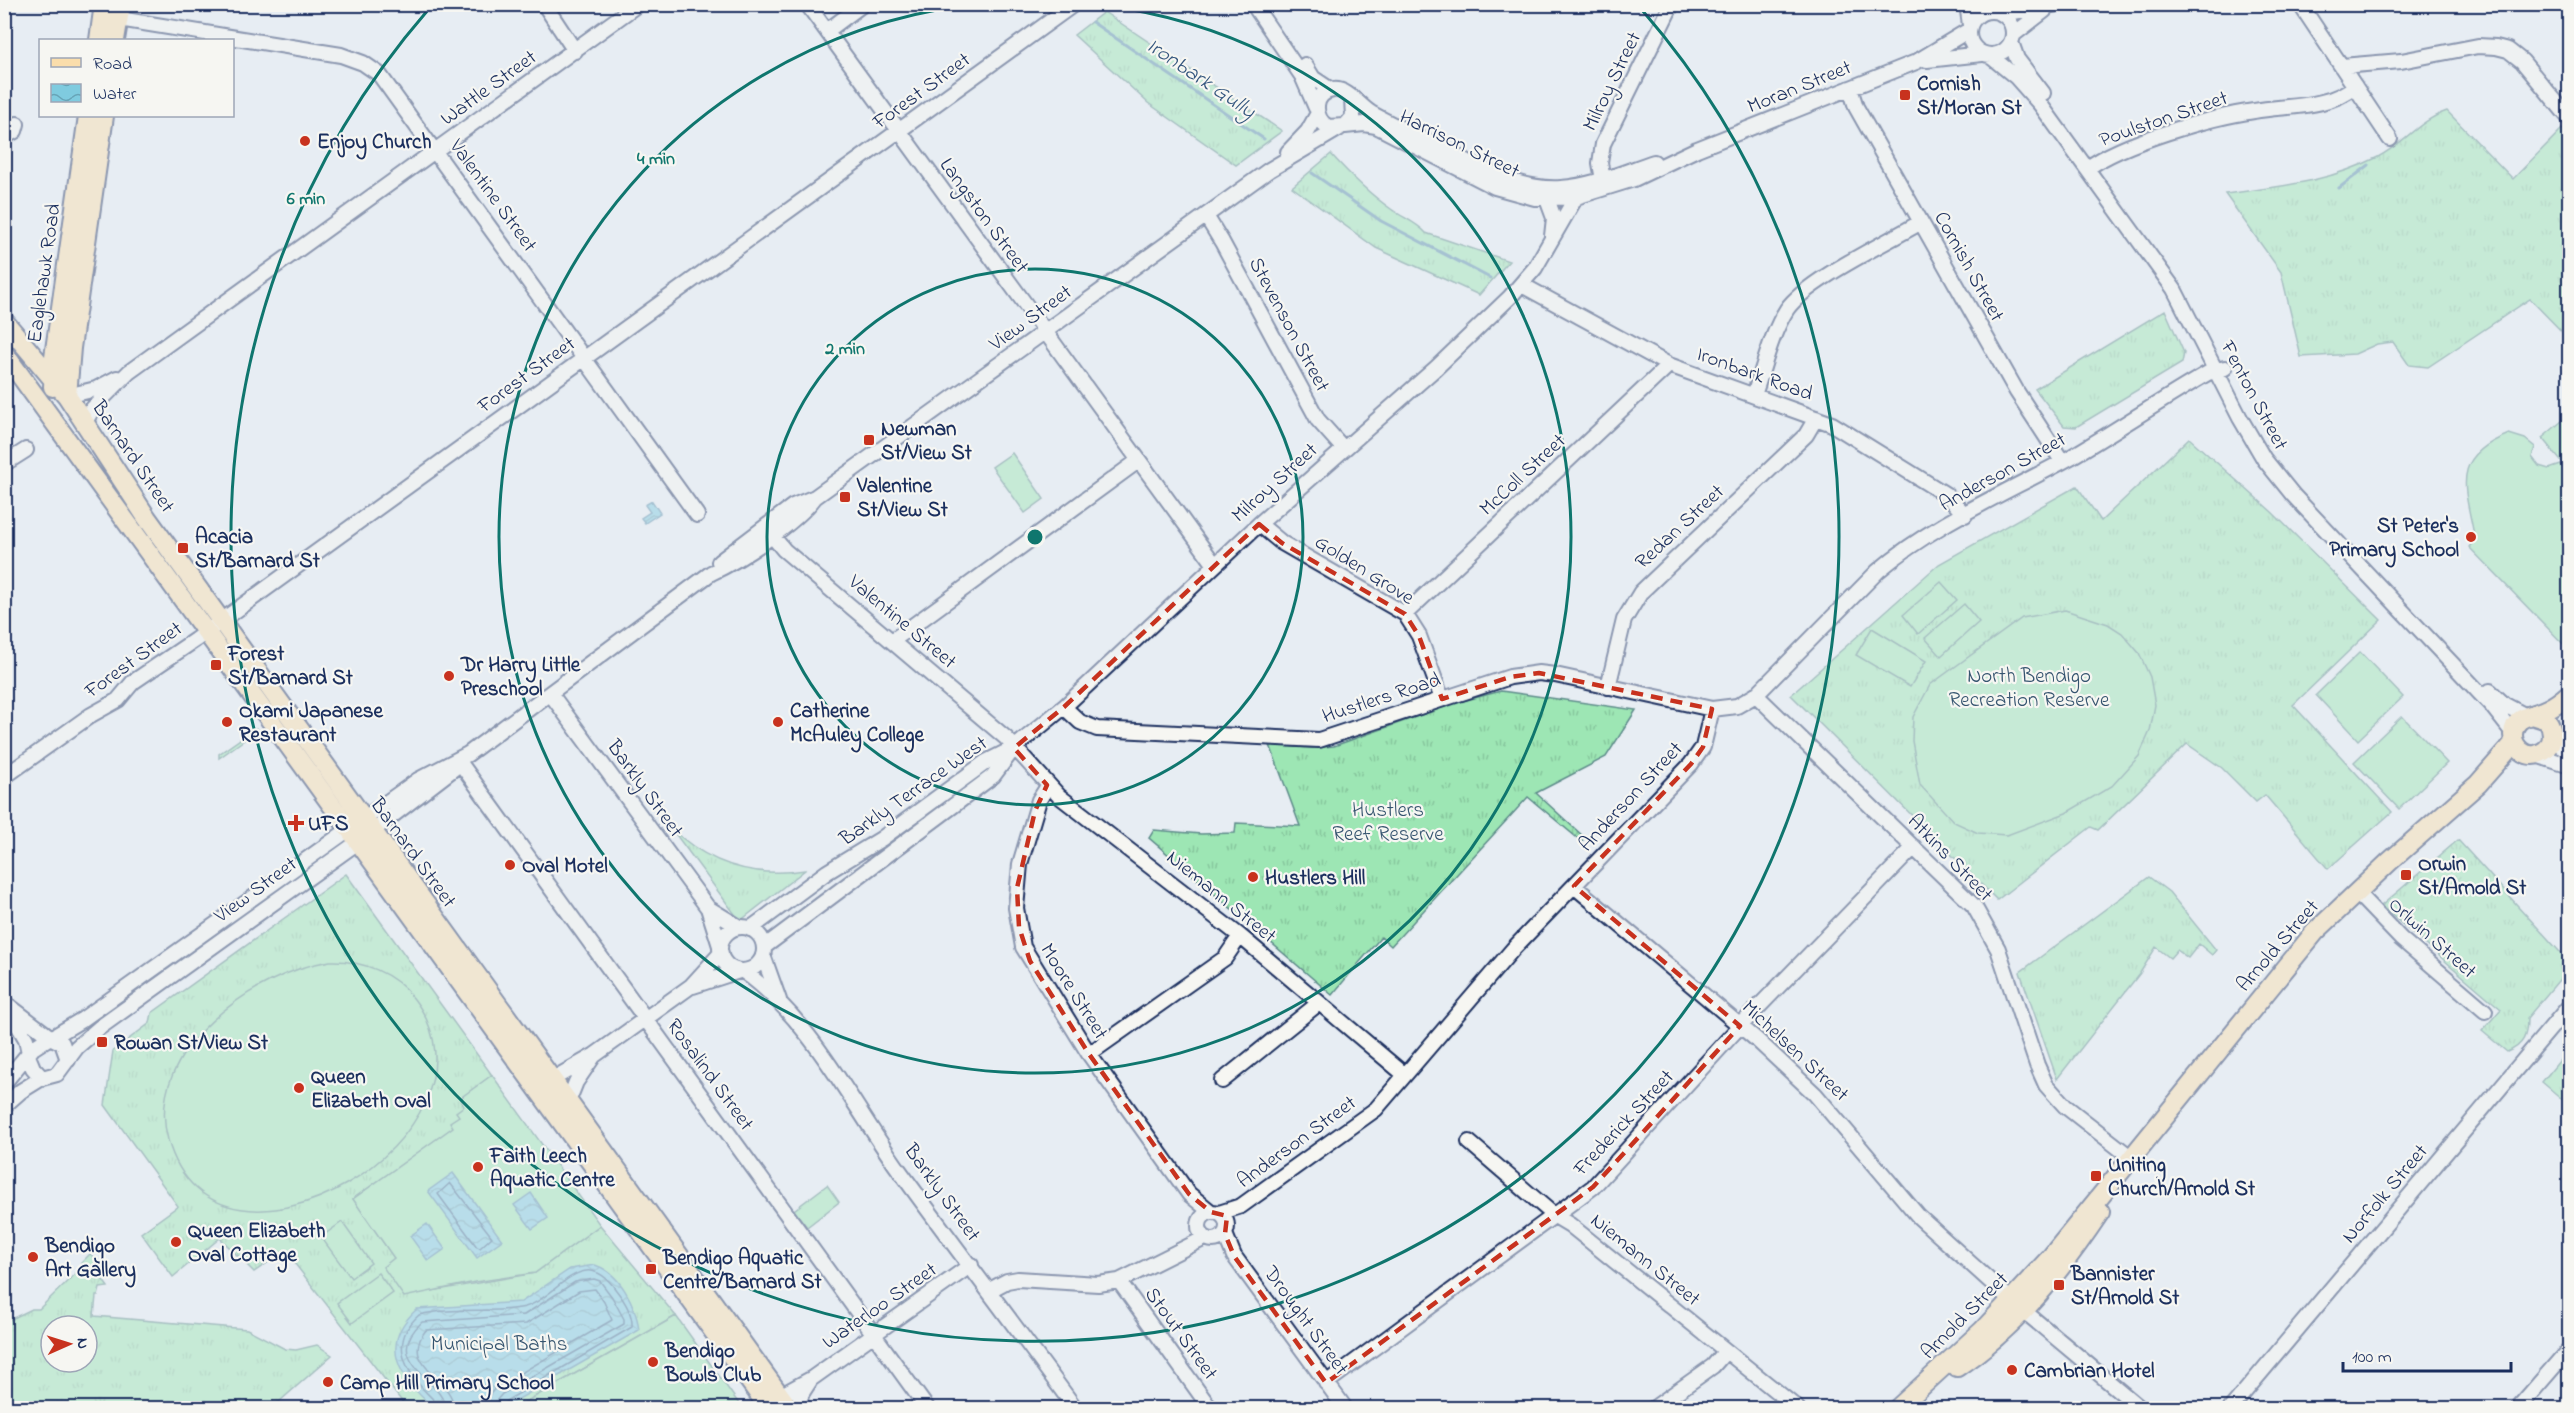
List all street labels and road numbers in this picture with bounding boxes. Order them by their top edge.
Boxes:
street label: Milroy Street [1576,27,1652,138]
street label: Wattle Street [435,43,544,134]
street label: Forest Street [866,46,977,138]
street label: Moran Street [1743,53,1856,122]
street label: Poulston Street [2095,84,2232,156]
street label: Harrison Street [1394,103,1524,187]
street label: Valentine Street [440,133,544,259]
street label: Langston Street [930,152,1036,281]
street label: Eaglehawk Road [20,201,72,345]
street label: Cornish Street [1926,206,2011,328]
street label: Stevenson Street [1240,252,1336,398]
street label: View Street [983,278,1079,360]
street label: Forest Street [471,330,582,422]
street label: Fenton Street [2211,335,2295,456]
street label: Ironbark Road [1692,340,1817,410]
street label: Barnard Street [83,394,181,519]
street label: Anderson Street [1934,425,2072,520]
street label: McColl Street [1473,427,1573,524]
street label: Milroy Street [1225,436,1327,532]
street label: Redan Street [1629,478,1732,577]
street label: Golden Grove [1308,528,1420,614]
street label: Valentine Street [840,568,962,677]
street label: Forest Street [78,615,189,707]
street label: Hustlers Road [1319,666,1445,732]
street label: Barkly Terrace West [833,729,996,856]
street label: Barkly Street [596,733,690,846]
street label: Anderson Street [1572,736,1691,859]
street label: Barnard Street [361,791,463,915]
street label: Atkins Street [1900,808,1999,909]
street label: Niemann Street [1159,844,1282,951]
street label: View Street [208,850,304,932]
street label: Orlwin Street [2381,891,2483,986]
street label: Arnold Street [2230,894,2327,999]
street label: Moore Street [1032,938,1115,1046]
street label: Michelsen Street [1734,994,1855,1109]
street label: Rosalind Street [658,1013,760,1137]
street label: Frederick Street [1566,1063,1682,1184]
street label: Anderson Street [1231,1089,1363,1196]
street label: Barkly Street [893,1137,987,1250]
street label: Norfolk Street [2335,1138,2436,1250]
street label: Niemann Street [1583,1207,1706,1314]
street label: Waterloo Street [817,1256,944,1357]
street label: Drought Street [1253,1260,1355,1383]
street label: Arnold Street [1915,1266,2016,1367]
street label: Stout Street [1136,1281,1224,1387]

